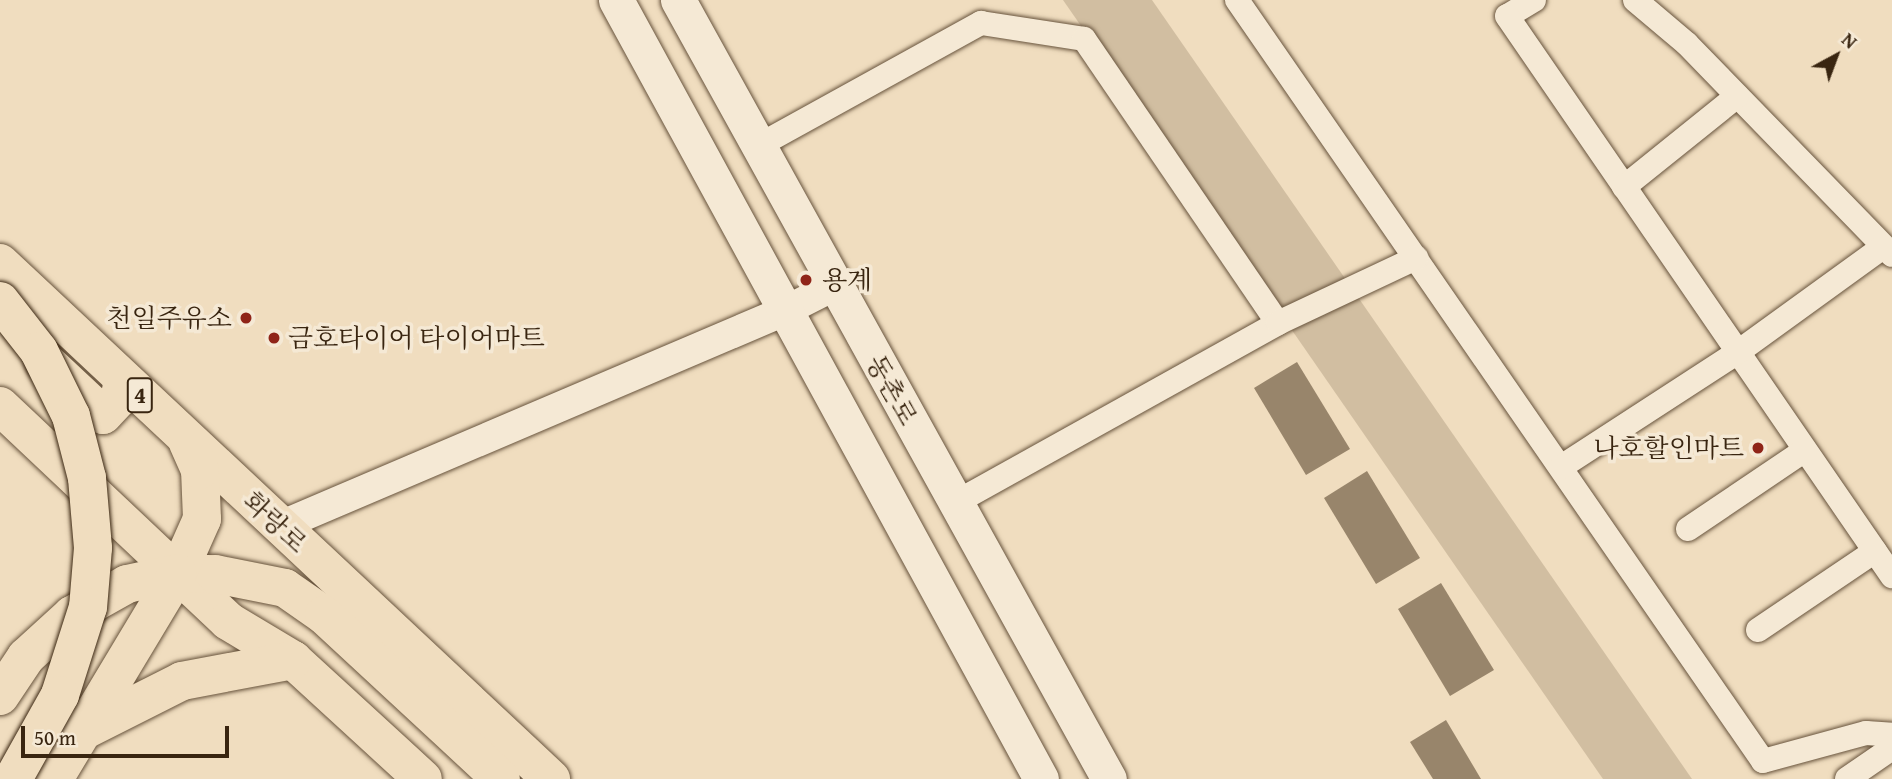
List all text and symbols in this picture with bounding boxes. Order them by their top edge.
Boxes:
north arrow [1801,21,1871,91]
text: N [1836,25,1864,55]
place label: 용계 [822,264,872,296]
marker: 용계 [796,270,816,290]
place label: 천일주유소 [106,302,232,334]
marker: 천일주유소 [238,310,254,326]
place label: 금호타이어 타이어마트 [288,322,545,354]
marker: 금호타이어 타이어마트 [266,330,282,346]
street label: 동촌로 [860,349,924,431]
road number: 4 [126,374,154,416]
place label: 나호할인마트 [1593,432,1744,464]
marker: 나호할인마트 [1750,440,1766,456]
street label: 화랑로 [237,485,313,559]
scale bar [24,712,233,756]
text: 50 m [34,722,76,753]

